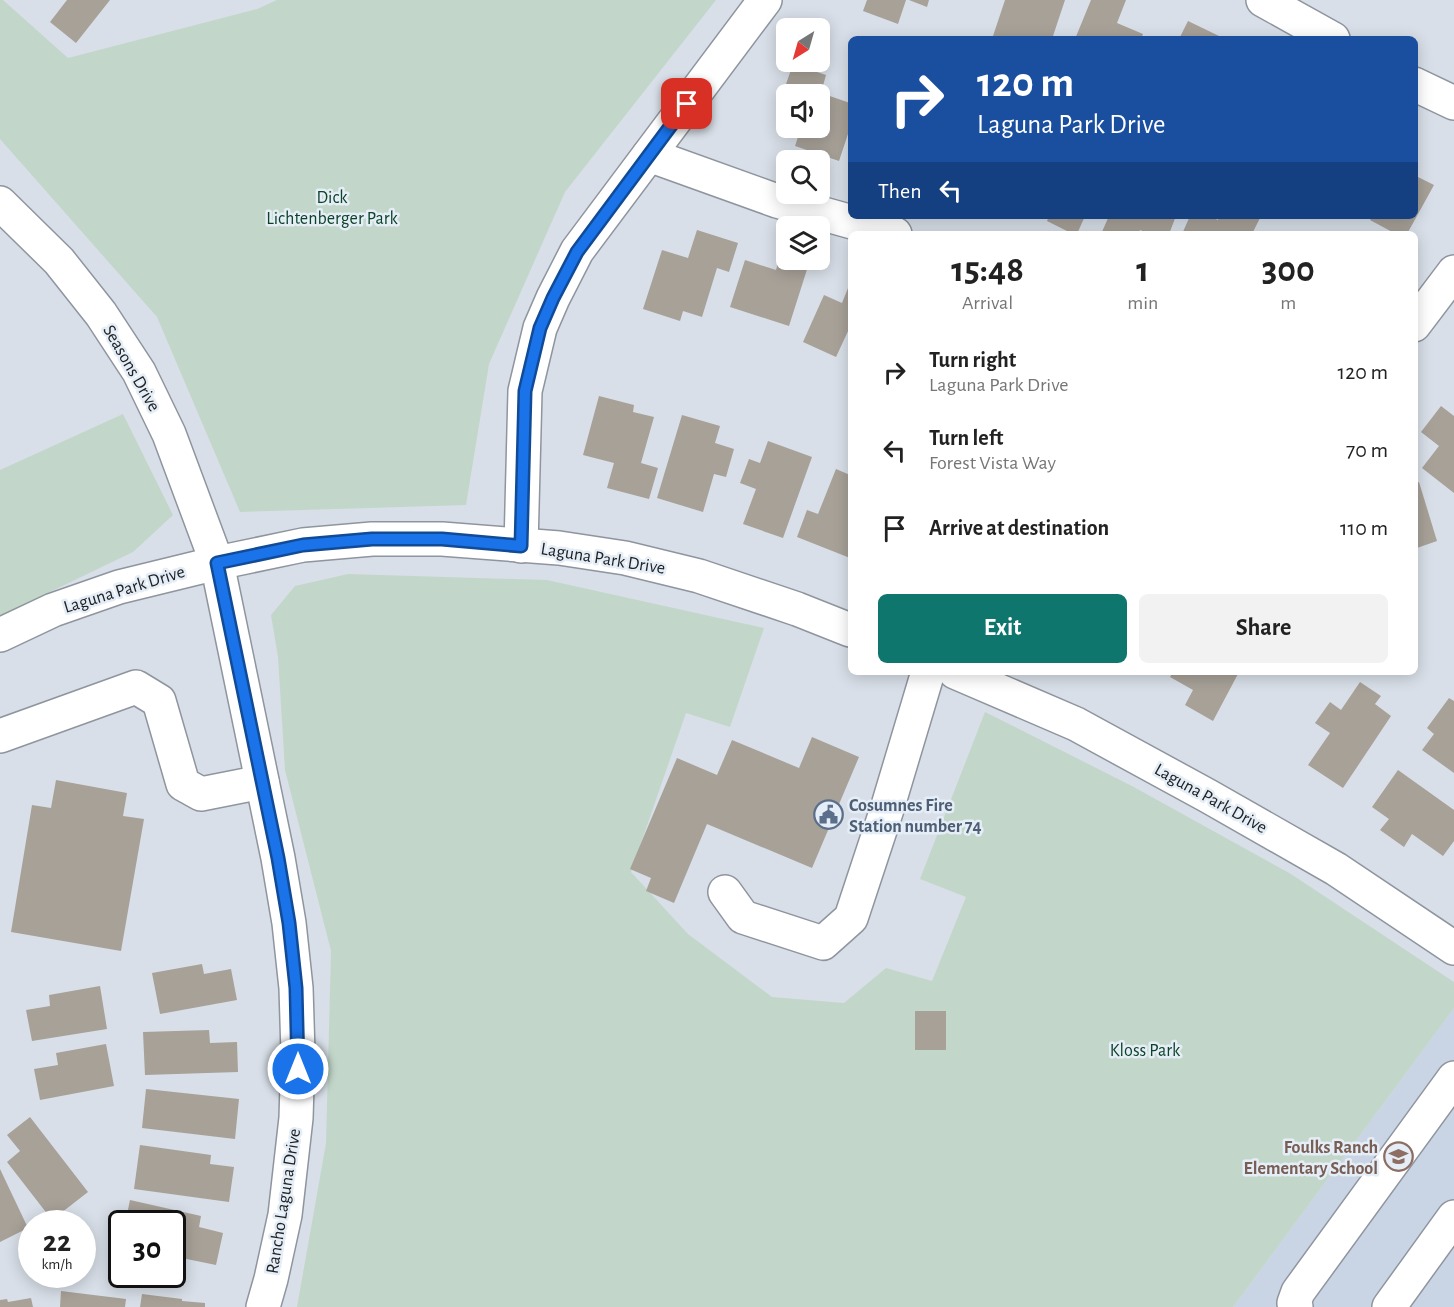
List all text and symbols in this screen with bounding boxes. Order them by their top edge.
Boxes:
north arrow [776,18,830,72]
map controls [776,18,830,270]
icon: right [878,60,956,138]
text: 120 m [977,62,1074,104]
pin [661,78,712,129]
button: sound [776,84,830,138]
icon: arrive [670,87,703,120]
text: Laguna Park Drive [977,111,1165,138]
button: search [776,150,830,204]
icon: left [934,174,967,207]
text: Then [878,180,922,202]
park label: Dick Lichtenberger Park [266,189,399,228]
button: layers [776,216,830,270]
text: 15:48 [951,252,1024,288]
text: 1 [1136,252,1149,288]
text: 300 [1262,252,1315,288]
text: Arrival [962,293,1013,313]
text: min [1127,293,1158,313]
text: m [1280,293,1296,313]
street label: Seasons Drive [99,322,163,415]
text: Turn right [929,349,1016,371]
icon: right [878,356,911,389]
text: 120 m [1338,361,1388,383]
text: Laguna Park Drive [929,375,1069,395]
text: Turn left [929,427,1003,449]
icon: left [878,434,911,467]
text: 70 m [1346,439,1388,461]
text: Forest Vista Way [929,453,1056,473]
icon: arrive [878,512,911,545]
text: Arrive at destination [929,517,1109,539]
text: 110 m [1340,517,1388,539]
street label: Laguna Park Drive [539,540,666,578]
street label: Laguna Park Drive [62,563,187,617]
button: Exit [878,594,1127,663]
button: Share [1139,594,1388,663]
street label: Laguna Park Drive [1151,761,1270,837]
place label: Cosumnes Fire Station number 74 [849,797,982,836]
public building icon: Cosumnes Fire Station number 74 [812,799,844,831]
position arrow [266,1037,330,1101]
park label: Kloss Park [1110,1042,1181,1060]
street label: Rancho Laguna Drive [264,1127,304,1275]
place label: Foulks Ranch Elementary School [1243,1139,1378,1178]
school or university icon: Foulks Ranch Elementary School [1383,1141,1415,1173]
speed limit sign: 30 [108,1210,186,1288]
text: 22 [43,1227,71,1257]
text: km/h [42,1257,72,1272]

